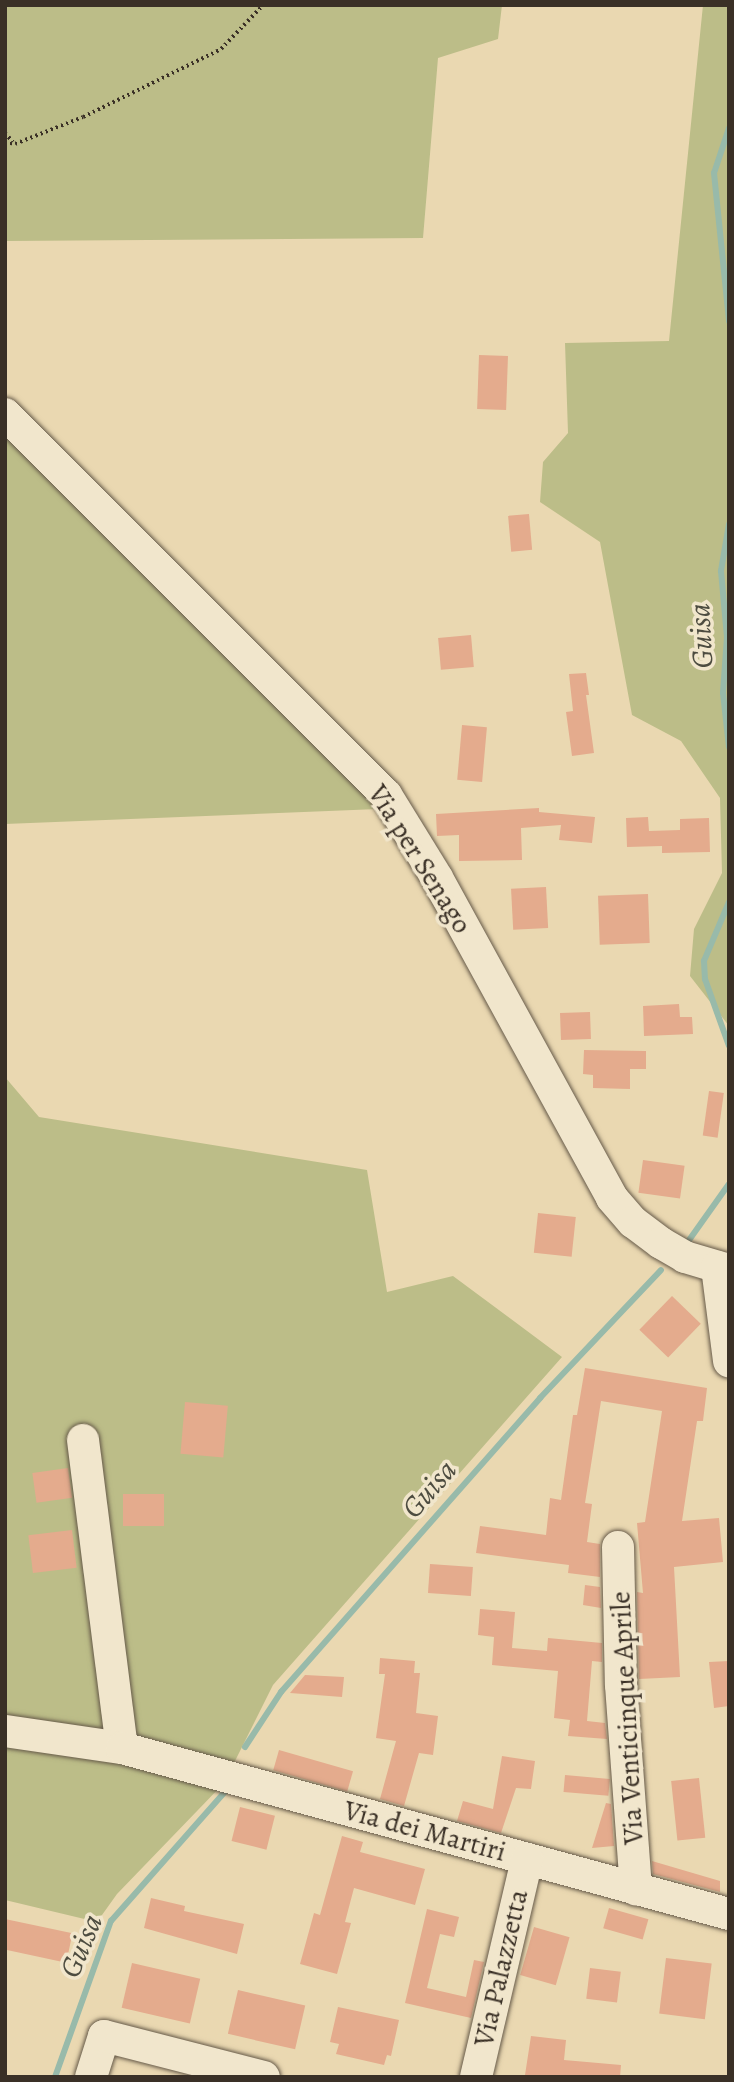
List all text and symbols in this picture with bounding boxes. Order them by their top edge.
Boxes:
water label: Guisa [681,603,721,669]
street label: Via per Senago [361,778,479,940]
water label: Guisa [394,1453,464,1525]
street label: Via Venticinque Aprile [604,1590,650,1846]
street label: Via dei Martiri [340,1793,510,1869]
street label: Via Palazzetta [467,1886,535,2050]
water label: Guisa [52,1909,110,1983]

